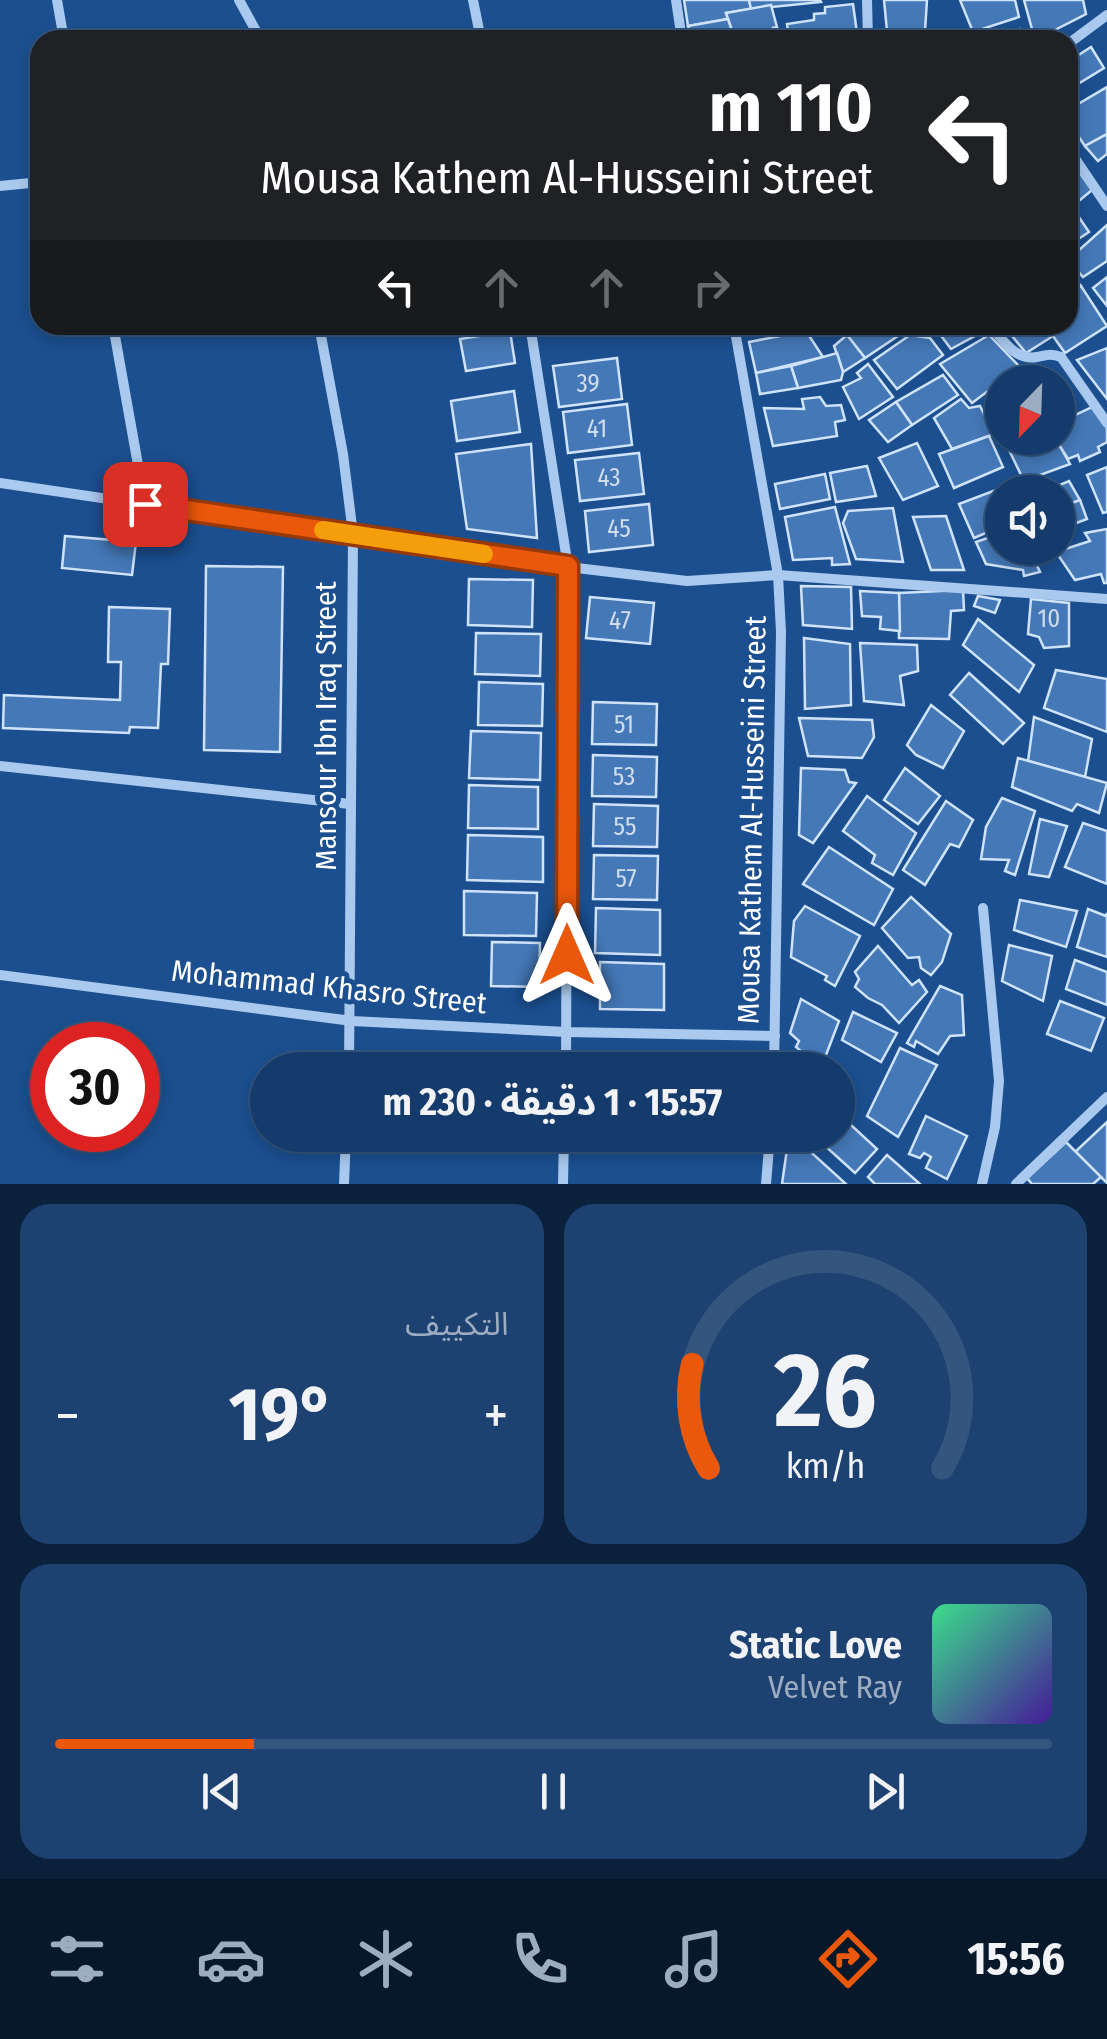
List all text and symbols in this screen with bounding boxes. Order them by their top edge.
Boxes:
text: 110 m [709,66,873,150]
icon: left [908,70,1038,200]
text: Mousa Kathem Al-Husseini Street [261,151,873,205]
icon: left [369,260,424,315]
icon: ahead [474,260,529,315]
icon: ahead [579,260,634,315]
icon: right [684,260,739,315]
north arrow [985,365,1075,455]
map controls [985,365,1075,565]
house number: 39 [576,369,600,399]
house number: 41 [587,414,607,444]
pin [103,462,188,547]
house number: 43 [597,463,621,493]
button: sound [985,475,1075,565]
icon: arrive [118,477,173,532]
house number: 45 [607,514,631,544]
street label: Mansour Ibn Iraq Street [308,581,344,871]
house number: 10 [1038,604,1060,634]
house number: 47 [609,606,631,636]
street label: Mousa Kathem Al-Husseini Street [730,615,774,1024]
house number: 51 [614,710,634,740]
house number: 53 [613,762,635,792]
house number: 55 [614,812,636,842]
house number: 57 [615,864,637,894]
position arrow [515,903,619,1007]
street label: Mohammad Khasro Street [170,953,489,1021]
speed limit sign: 30 [30,1022,160,1152]
text: 15:57 · 1 دقيقة · 230 m [383,1079,722,1125]
text: التكييف [405,1305,509,1343]
text: 26 [773,1329,877,1454]
text: 19° [229,1370,334,1460]
text: − [55,1383,80,1449]
text: + [483,1383,508,1449]
text: km/h [785,1445,865,1487]
text: Static Love [729,1622,902,1668]
text: Velvet Ray [768,1668,902,1706]
icon: previous [194,1764,249,1819]
icon: pause [526,1764,581,1819]
icon: next [858,1764,913,1819]
icon: filters [42,1924,112,1994]
icon: car [196,1924,266,1994]
icon: climate [351,1924,421,1994]
icon: phone [505,1924,575,1994]
icon: music [659,1924,729,1994]
icon: directions [813,1924,883,1994]
text: 15:56 [967,1932,1065,1986]

